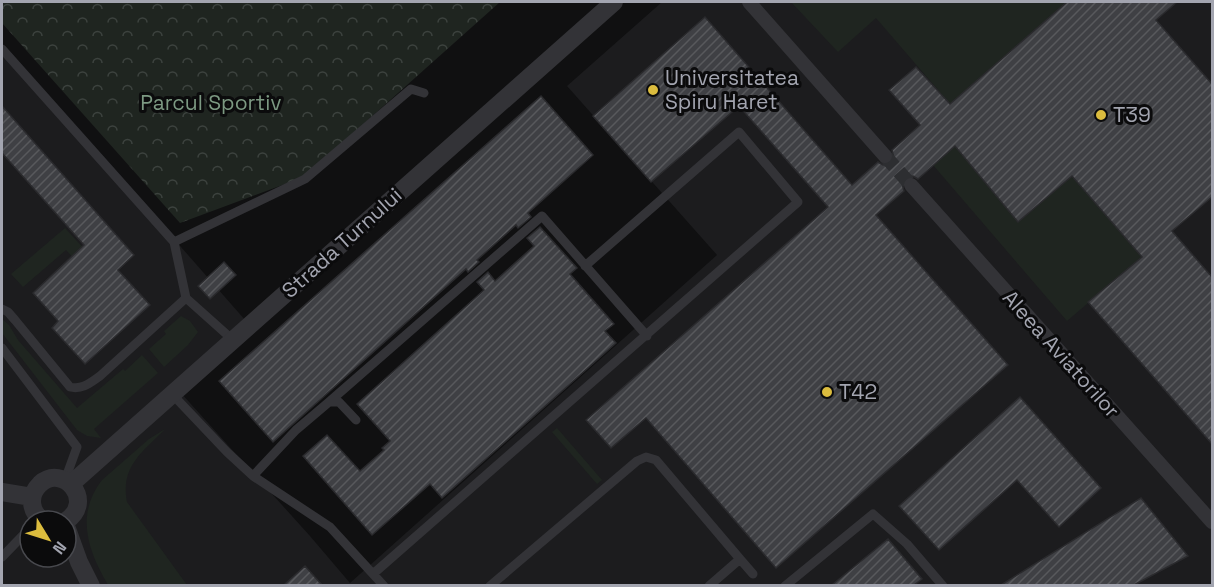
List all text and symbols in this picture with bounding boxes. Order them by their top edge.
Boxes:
place label: Universitatea Spiru Haret [665,64,799,115]
marker: Universitatea Spiru Haret [646,83,660,97]
park label: Parcul Sportiv [140,89,282,116]
place label: T39 [1113,101,1151,128]
marker: T39 [1094,108,1108,122]
street label: Strada Turnului [276,182,407,304]
street label: Aleea Aviatorilor [997,284,1126,423]
place label: T42 [839,378,877,405]
marker: T42 [820,385,834,399]
north arrow [18,509,78,569]
text: N [48,537,71,559]

